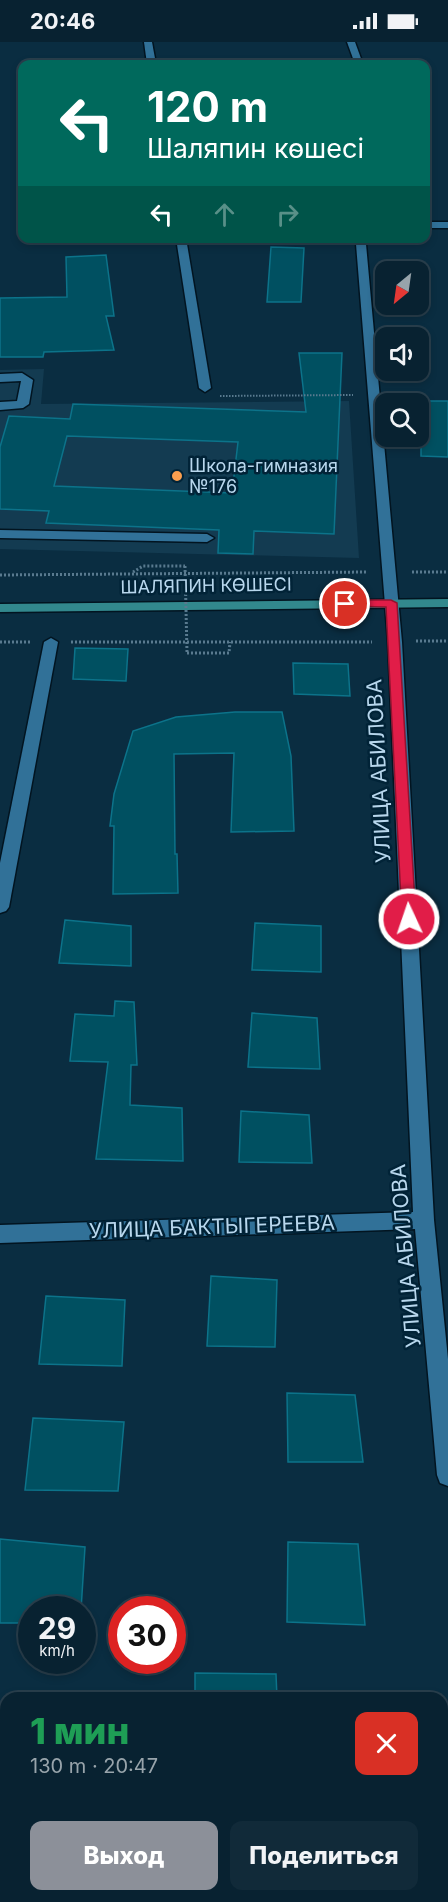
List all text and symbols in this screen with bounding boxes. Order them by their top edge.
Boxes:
text: 20:46 [30,8,95,34]
text: 120 m [147,81,268,132]
icon: left [48,84,126,162]
text: Шаляпин көшесі [147,132,364,165]
icon: left [145,198,178,231]
icon: ahead [208,198,241,231]
icon: right [271,198,304,231]
north arrow [375,261,429,315]
map controls [375,261,429,447]
button: sound [375,327,429,381]
button: search [375,393,429,447]
place label: Школа-гимназия №176 [189,455,338,497]
marker: Школа-гимназия №176 [170,469,184,483]
street label: ШАЛЯПИН КӨШЕСІ [120,574,292,597]
pin [319,578,370,629]
icon: arrive [328,587,361,620]
street label: УЛИЦА АБИЛОВА [361,678,396,864]
position arrow [377,887,441,951]
street label: УЛИЦА АБИЛОВА [385,1163,426,1349]
street label: УЛИЦА БАКТЫГЕРЕЕВА [89,1210,335,1243]
speed limit sign: 30 [108,1596,186,1674]
text: 29 [38,1610,76,1646]
text: km/h [39,1641,75,1660]
text: 1 мин [30,1709,129,1753]
button: close [355,1712,418,1775]
text: 130 m · 20:47 [30,1754,158,1778]
button: Выход [30,1821,218,1890]
button: Поделиться [230,1821,418,1890]

